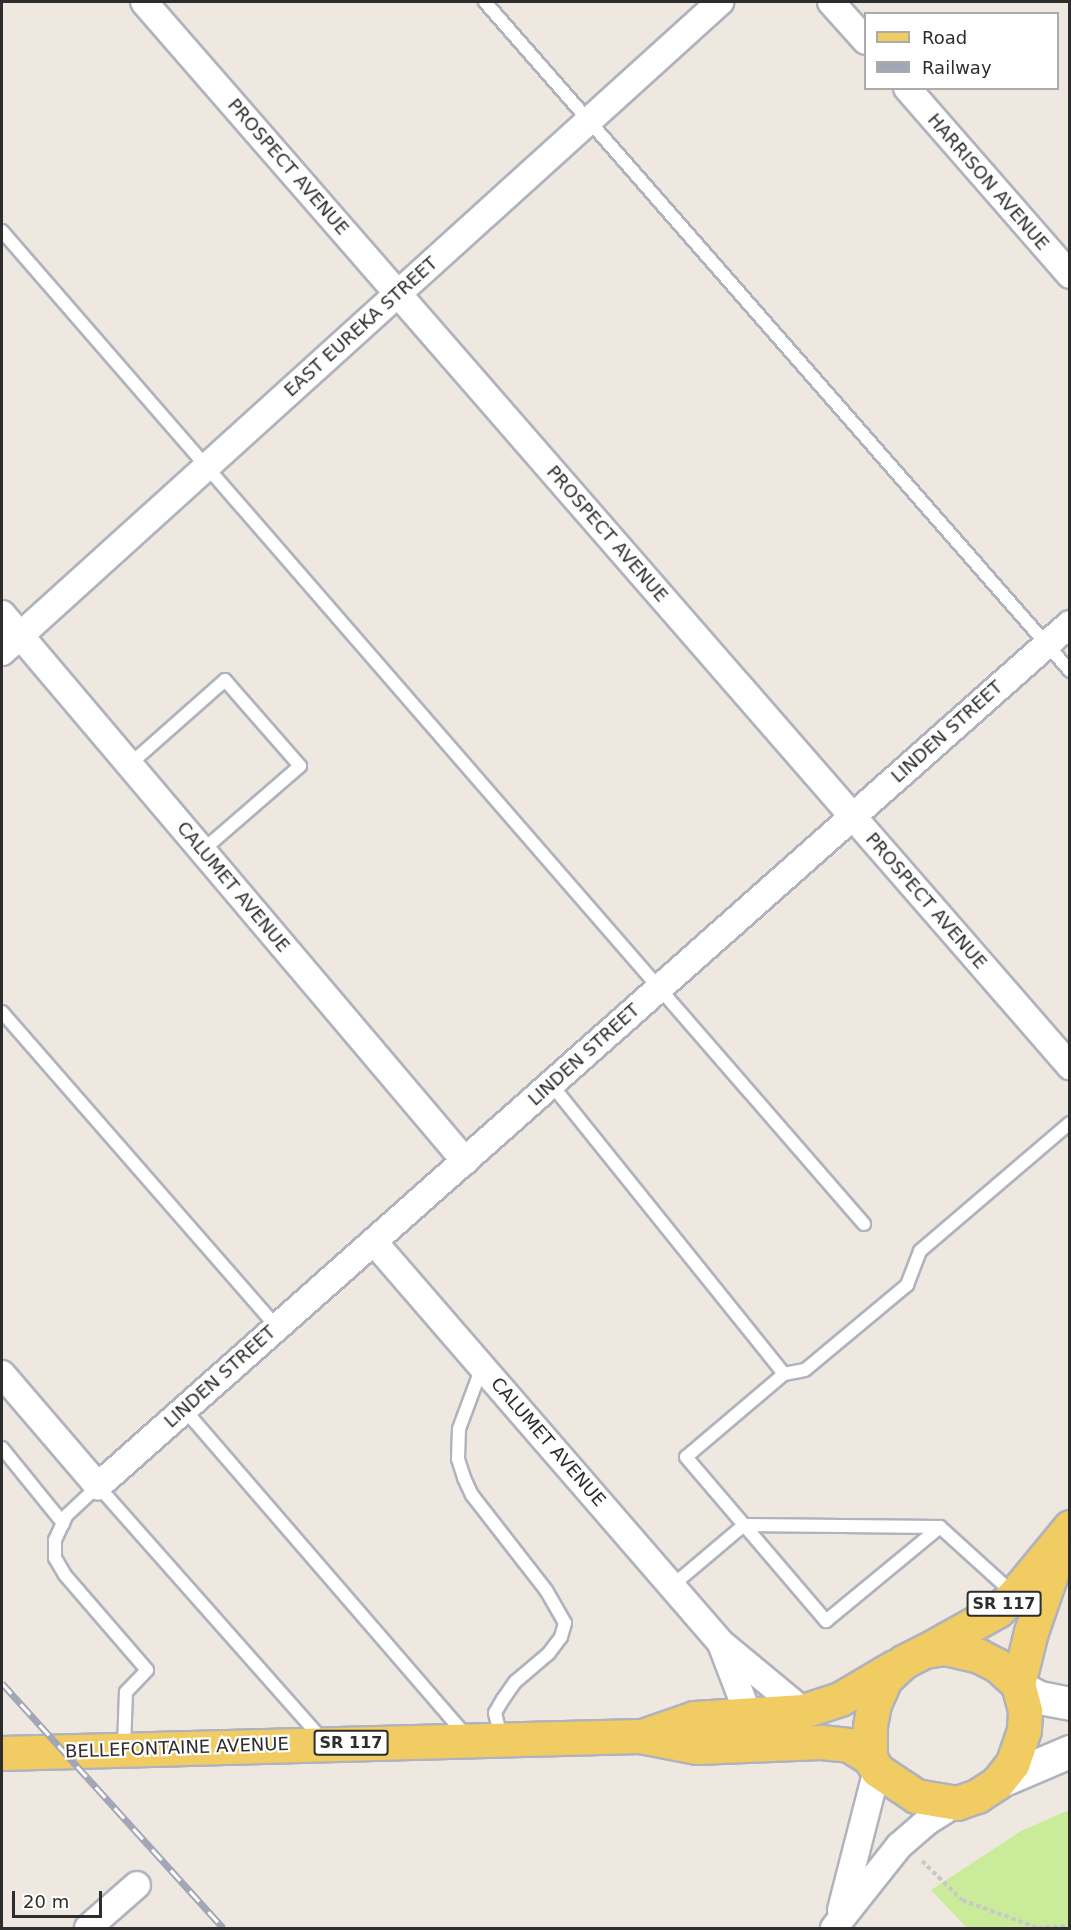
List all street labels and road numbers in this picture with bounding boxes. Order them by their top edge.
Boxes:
street label: PROSPECT AVENUE [223,95,353,239]
street label: HARRISON AVENUE [923,109,1053,255]
street label: EAST EUREKA STREET [280,253,442,401]
street label: PROSPECT AVENUE [542,462,672,606]
street label: LINDEN STREET [887,677,1007,787]
street label: CALUMET AVENUE [172,817,294,957]
street label: PROSPECT AVENUE [861,829,991,973]
street label: LINDEN STREET [524,1000,644,1110]
street label: LINDEN STREET [160,1322,280,1432]
street label: CALUMET AVENUE [486,1373,610,1511]
road number: SR 117 [966,1591,1042,1617]
road number: SR 117 [314,1730,388,1756]
street label: BELLEFONTAINE AVENUE [65,1733,289,1763]

